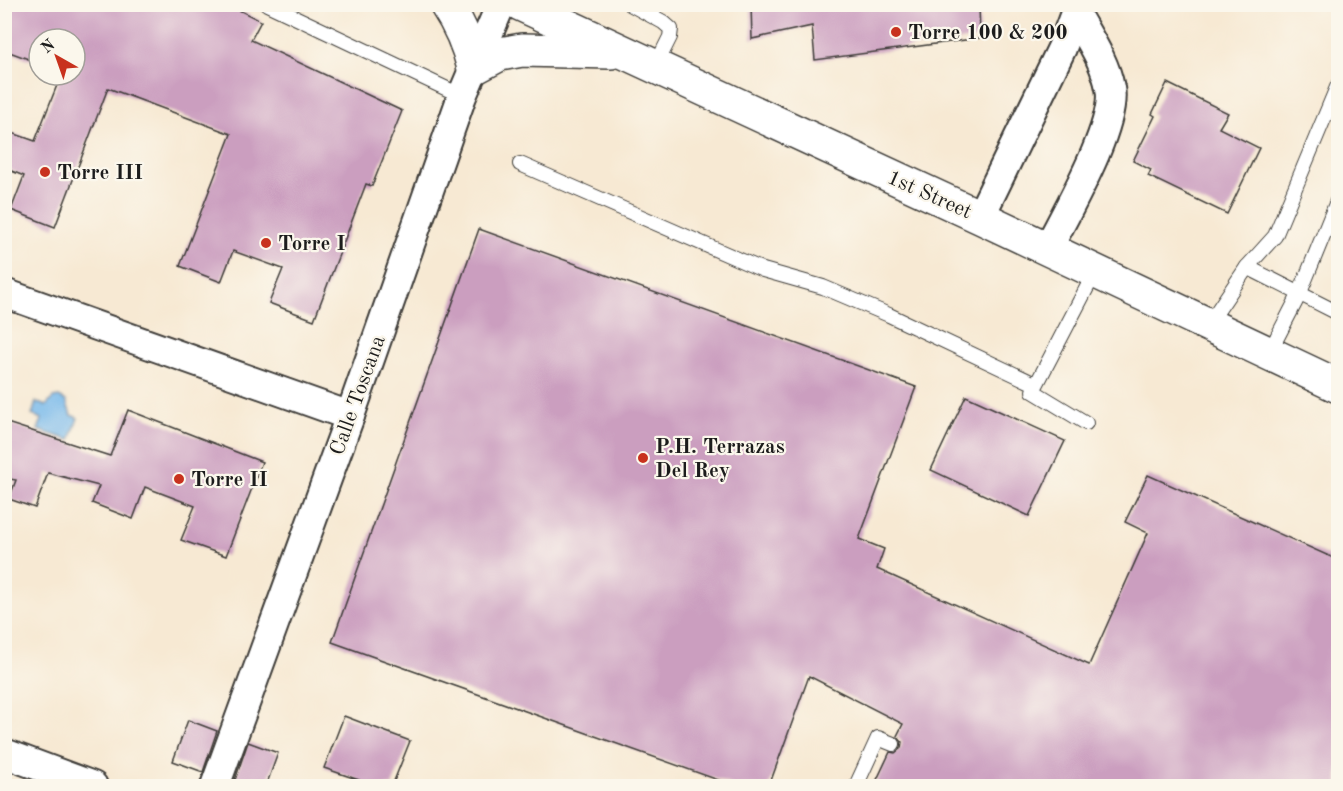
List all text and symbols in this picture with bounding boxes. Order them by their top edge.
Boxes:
place label: Torre 100 & 200 [908,23,1068,44]
marker: Torre 100 & 200 [889,25,903,39]
north arrow [27,27,87,87]
text: N [39,36,59,57]
place label: Torre III [57,163,143,184]
marker: Torre III [38,165,52,179]
street label: 1st Street [884,167,975,223]
place label: Torre I [278,234,346,255]
marker: Torre I [259,236,273,250]
street label: Calle Toscana [327,333,390,458]
place label: P.H. Terrazas Del Rey [655,437,785,482]
marker: P.H. Terrazas Del Rey [636,451,650,465]
place label: Torre II [191,470,268,491]
marker: Torre II [172,472,186,486]

